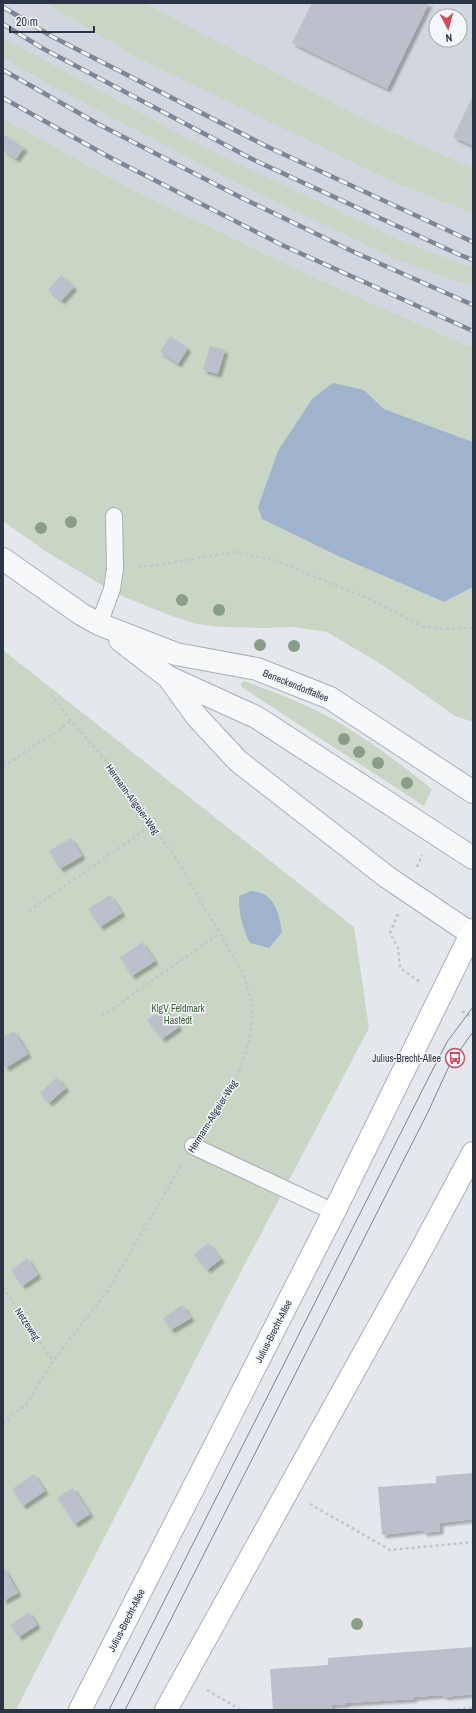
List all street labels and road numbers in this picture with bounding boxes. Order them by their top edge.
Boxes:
street label: Beneckendorffallee [261,666,331,705]
street label: Hermann-Allgeier-Weg [103,762,163,837]
street label: Hermann-Allgeier-Weg [185,1077,240,1155]
street label: Julius-Brecht-Allee [252,1297,295,1365]
street label: Netzeweg [12,1306,43,1343]
street label: Julius-Brecht-Allee [105,1586,148,1654]

